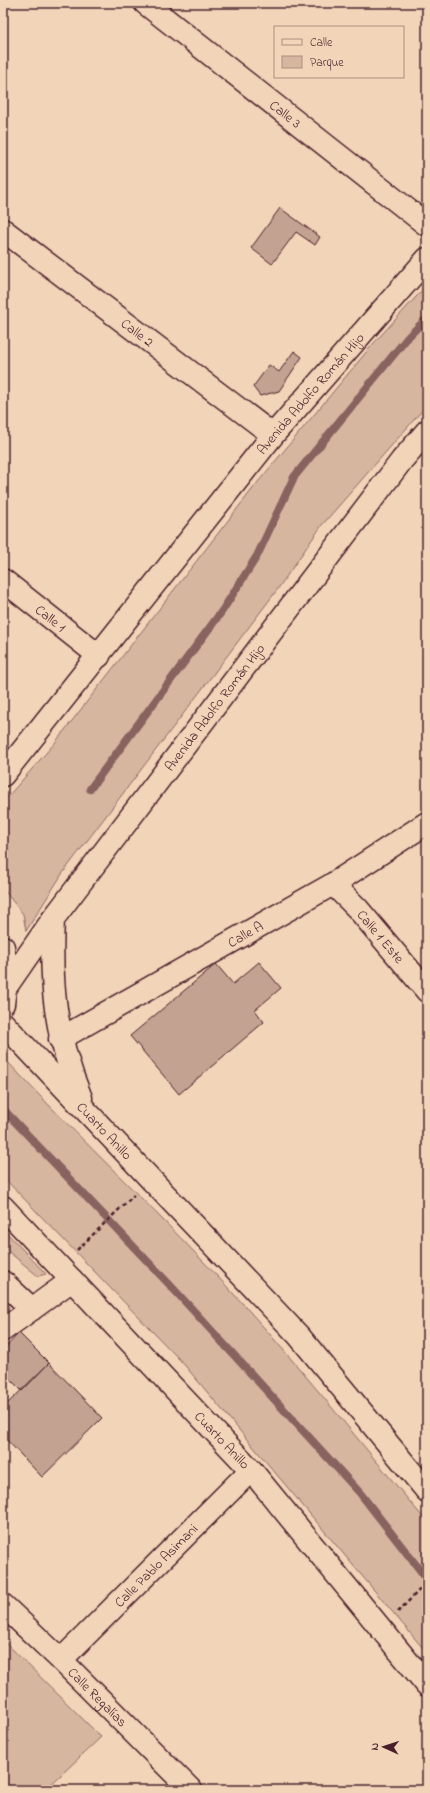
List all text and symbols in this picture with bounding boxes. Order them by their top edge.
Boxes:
legend [274,26,404,78]
text: Calle [310,34,333,52]
text: Parque [310,54,344,72]
street label: Calle 3 [264,96,305,134]
street label: Calle 2 [116,314,158,353]
street label: Avenida Adolfo Román Hijo [252,329,370,460]
street label: Calle 1 [30,600,70,638]
street label: Avenida Adolfo Román Hijo [160,640,271,776]
street label: Calle 1 Este [351,906,409,969]
street label: Calle A [224,917,268,954]
street label: Cuarto Anillo [71,1098,136,1165]
street label: Cuarto Anillo [189,1407,254,1475]
street label: Calle Pablo Asimani [110,1520,203,1613]
street label: Calle Regalías [62,1663,131,1733]
north arrow [364,1727,404,1767]
text: N [367,1742,383,1751]

